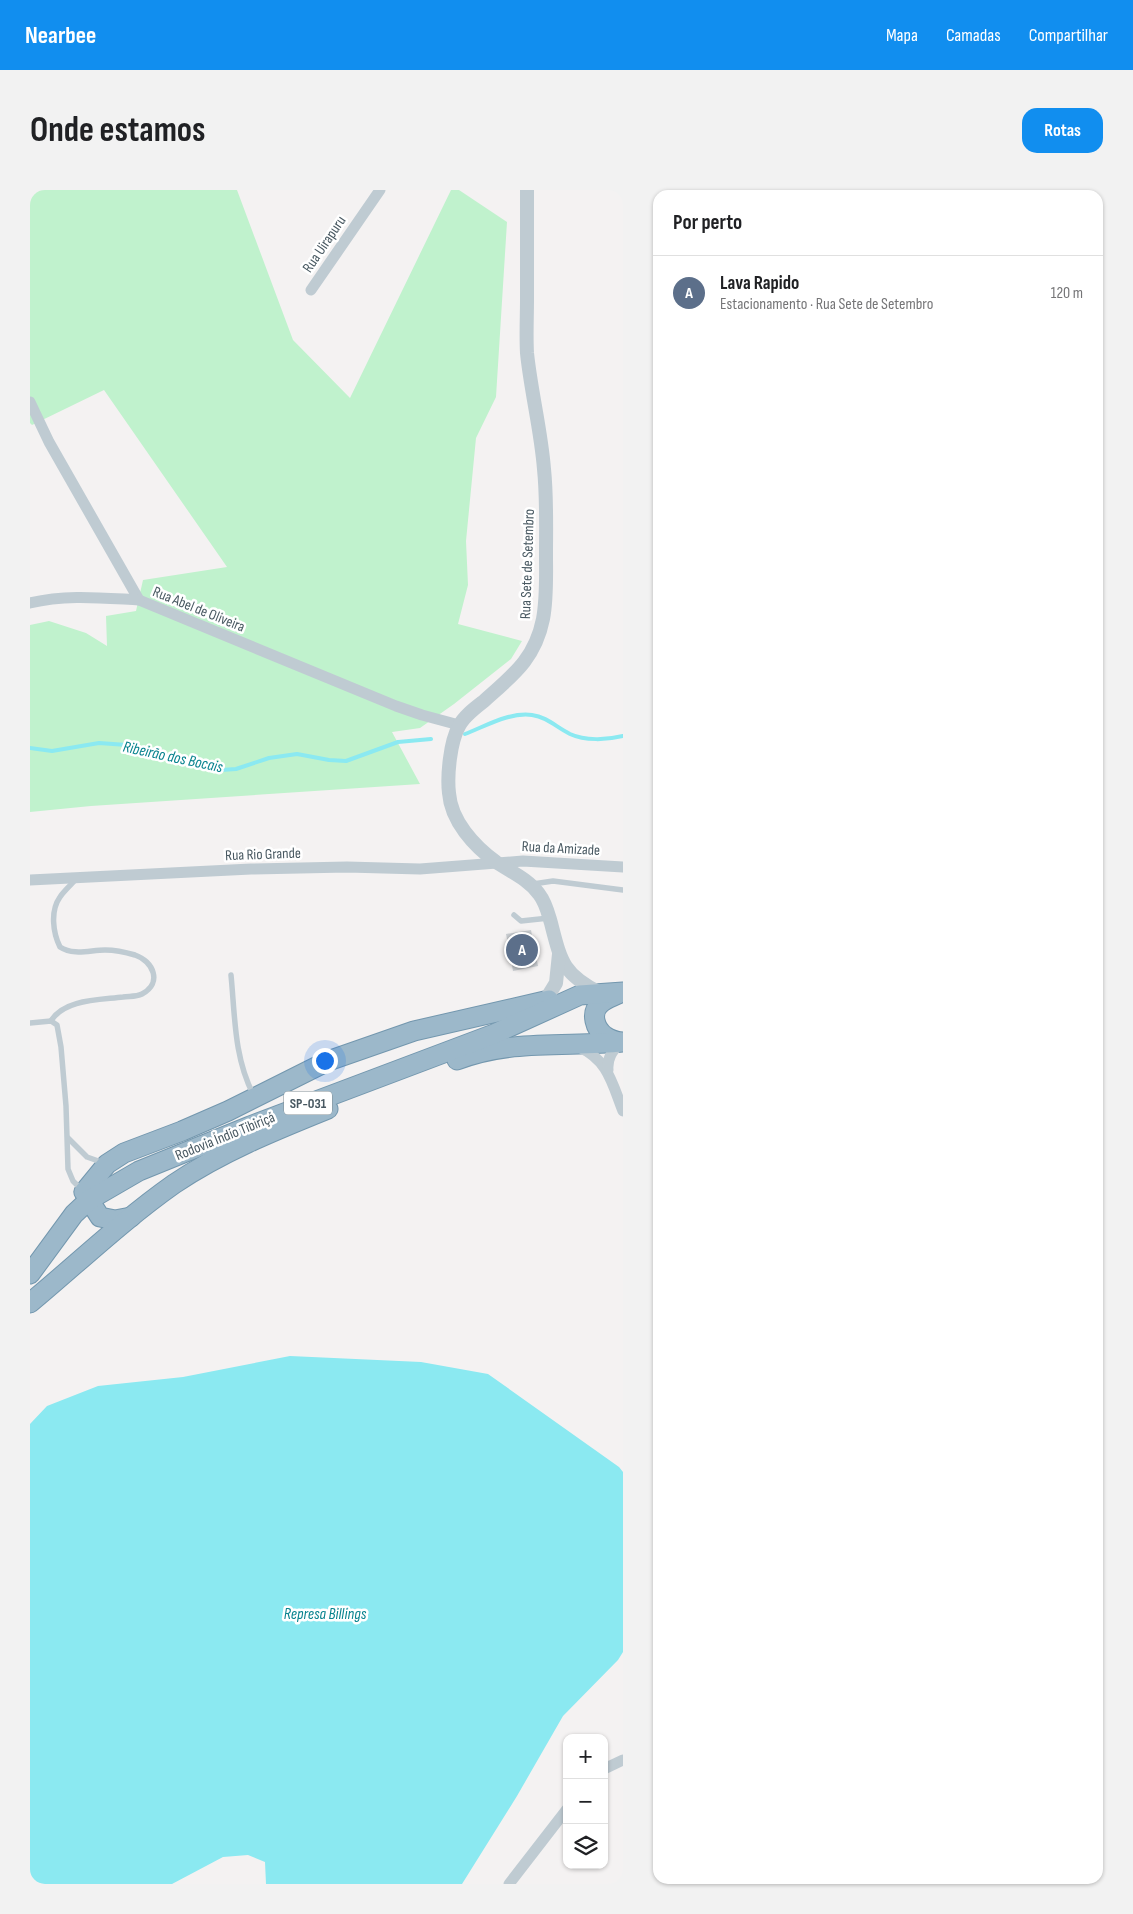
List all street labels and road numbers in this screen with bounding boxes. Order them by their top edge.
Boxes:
street label: Rua Uirapuru [299,212,350,276]
street label: Rua Sete de Setembro [516,509,539,619]
street label: Rua Abel de Oliveira [150,582,248,637]
street label: Rua da Amizade [521,837,601,860]
street label: Rua Rio Grande [225,844,301,865]
road number: SP-031 [284,1091,332,1114]
street label: Rodovia Índio Tibiriçá [173,1108,278,1165]

